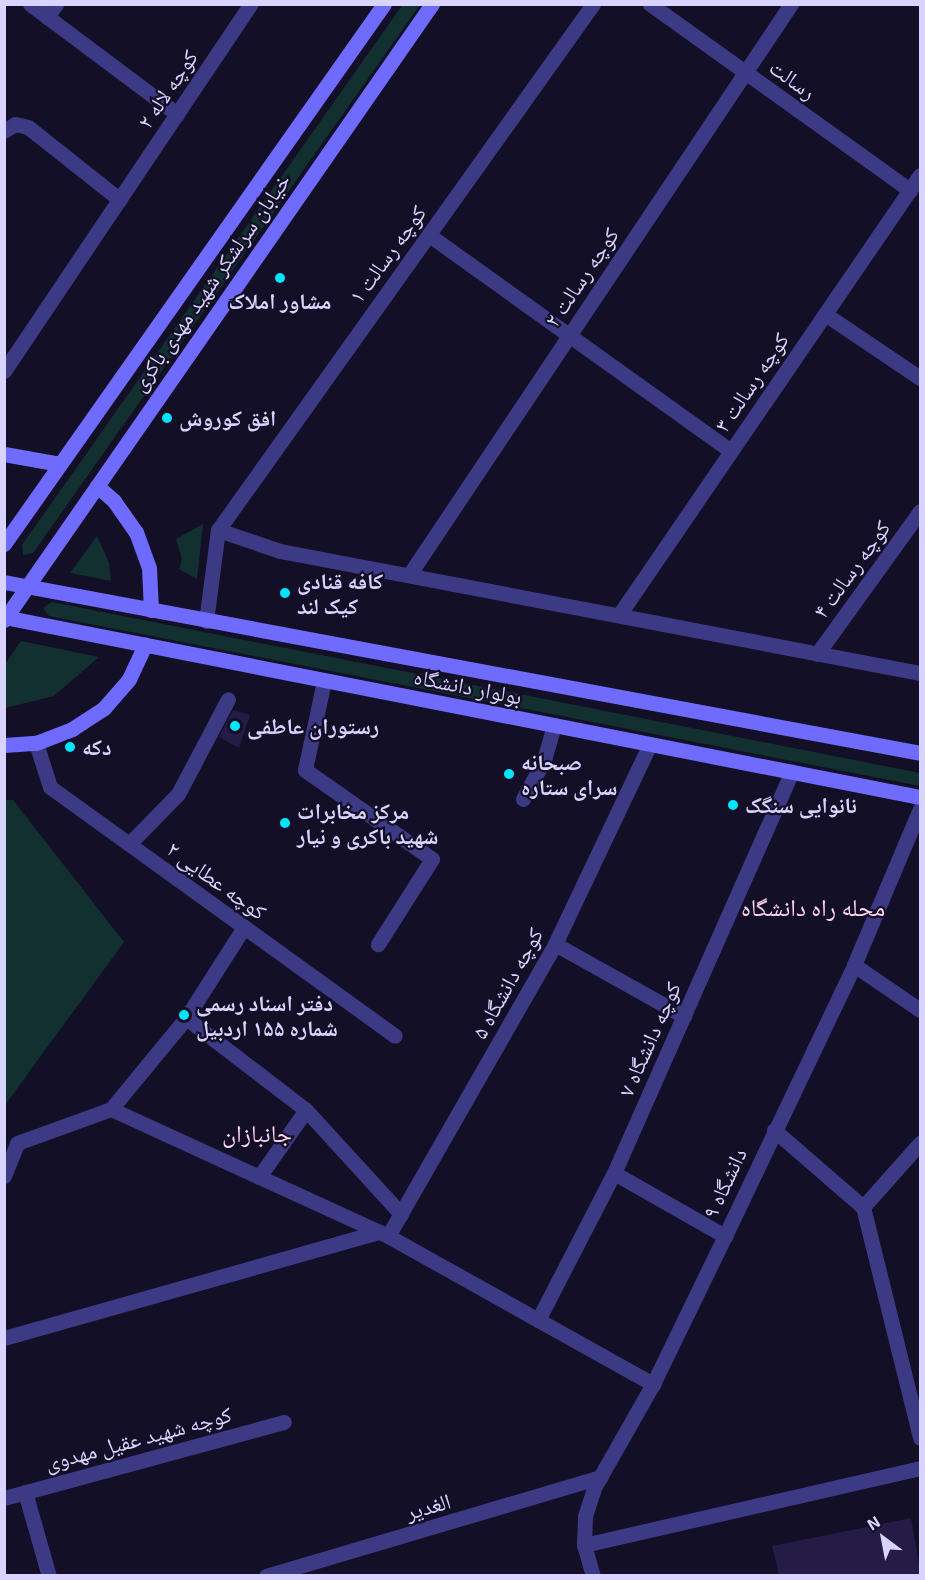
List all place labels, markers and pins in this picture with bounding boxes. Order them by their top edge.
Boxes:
marker: مشاور املاک [273,271,287,285]
place label: مشاور املاک [229,288,331,314]
place label: افق کوروش [179,405,276,431]
marker: افق کوروش [160,411,174,425]
place label: کافه قنادی کیک لند [297,567,383,618]
marker: کافه قنادی کیک لند [278,586,292,600]
place label: رستوران عاطفی [247,713,379,739]
marker: رستوران عاطفی [228,719,242,733]
place label: دکه [82,734,112,760]
marker: دکه [63,740,77,754]
place label: صبحانه سرای ستاره [521,748,617,800]
marker: صبحانه سرای ستاره [502,767,516,781]
place label: نانوایی سنگک [745,792,857,818]
place label: مرکز مخابرات شهید باکری و نیار [297,797,438,848]
marker: نانوایی سنگک [726,798,740,812]
marker: مرکز مخابرات شهید باکری و نیار [278,816,292,830]
place label: دفتر اسناد رسمی شماره ۱۵۵ اردبیل [196,989,338,1040]
marker: دفتر اسناد رسمی شماره ۱۵۵ اردبیل [177,1008,191,1022]

